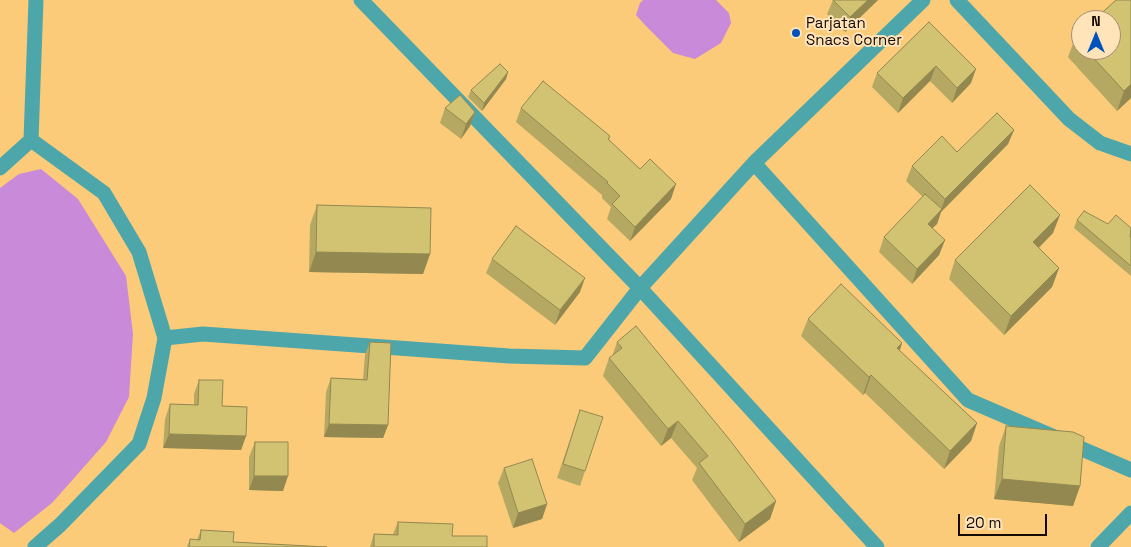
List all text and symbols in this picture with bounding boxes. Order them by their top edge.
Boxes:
north arrow [1071,10,1121,60]
text: N [1091,12,1101,30]
place label: Parjatan Snacs Corner [806,15,902,50]
marker: Parjatan Snacs Corner [790,27,802,39]
scale bar [961,504,1050,536]
text: 20 m [966,513,1001,532]

